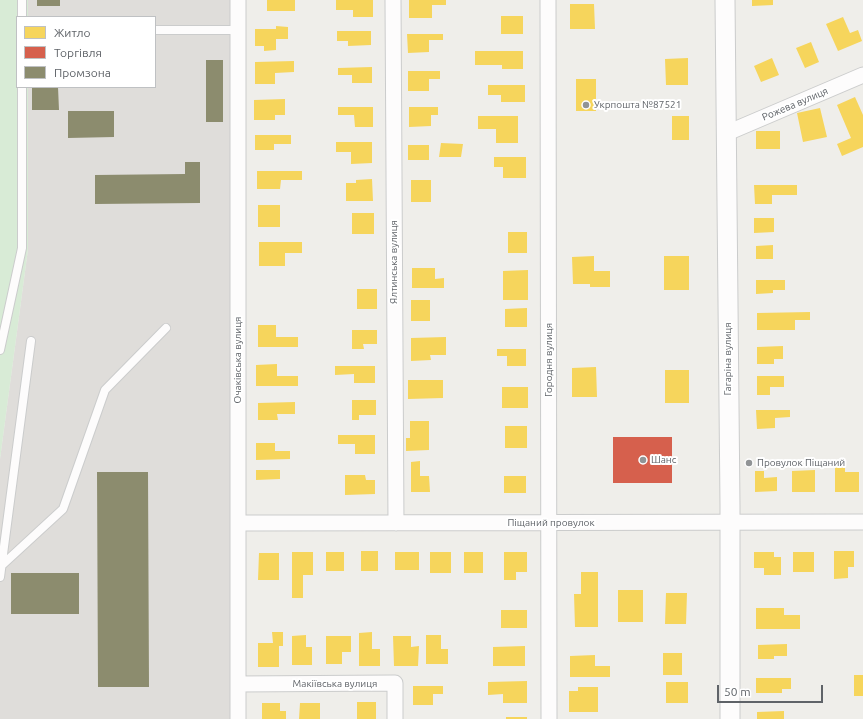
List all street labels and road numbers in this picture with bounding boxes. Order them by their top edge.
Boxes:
street label: Рожева вулиця [760,85,830,123]
street label: Ялтинська вулиця [388,220,400,304]
street label: Очаківська вулиця [232,317,244,403]
street label: Гагаріна вулиця [722,322,734,396]
street label: Городня вулиця [543,323,555,397]
street label: Піщаний провулок [507,517,595,529]
street label: Макіївська вулиця [293,678,377,690]

